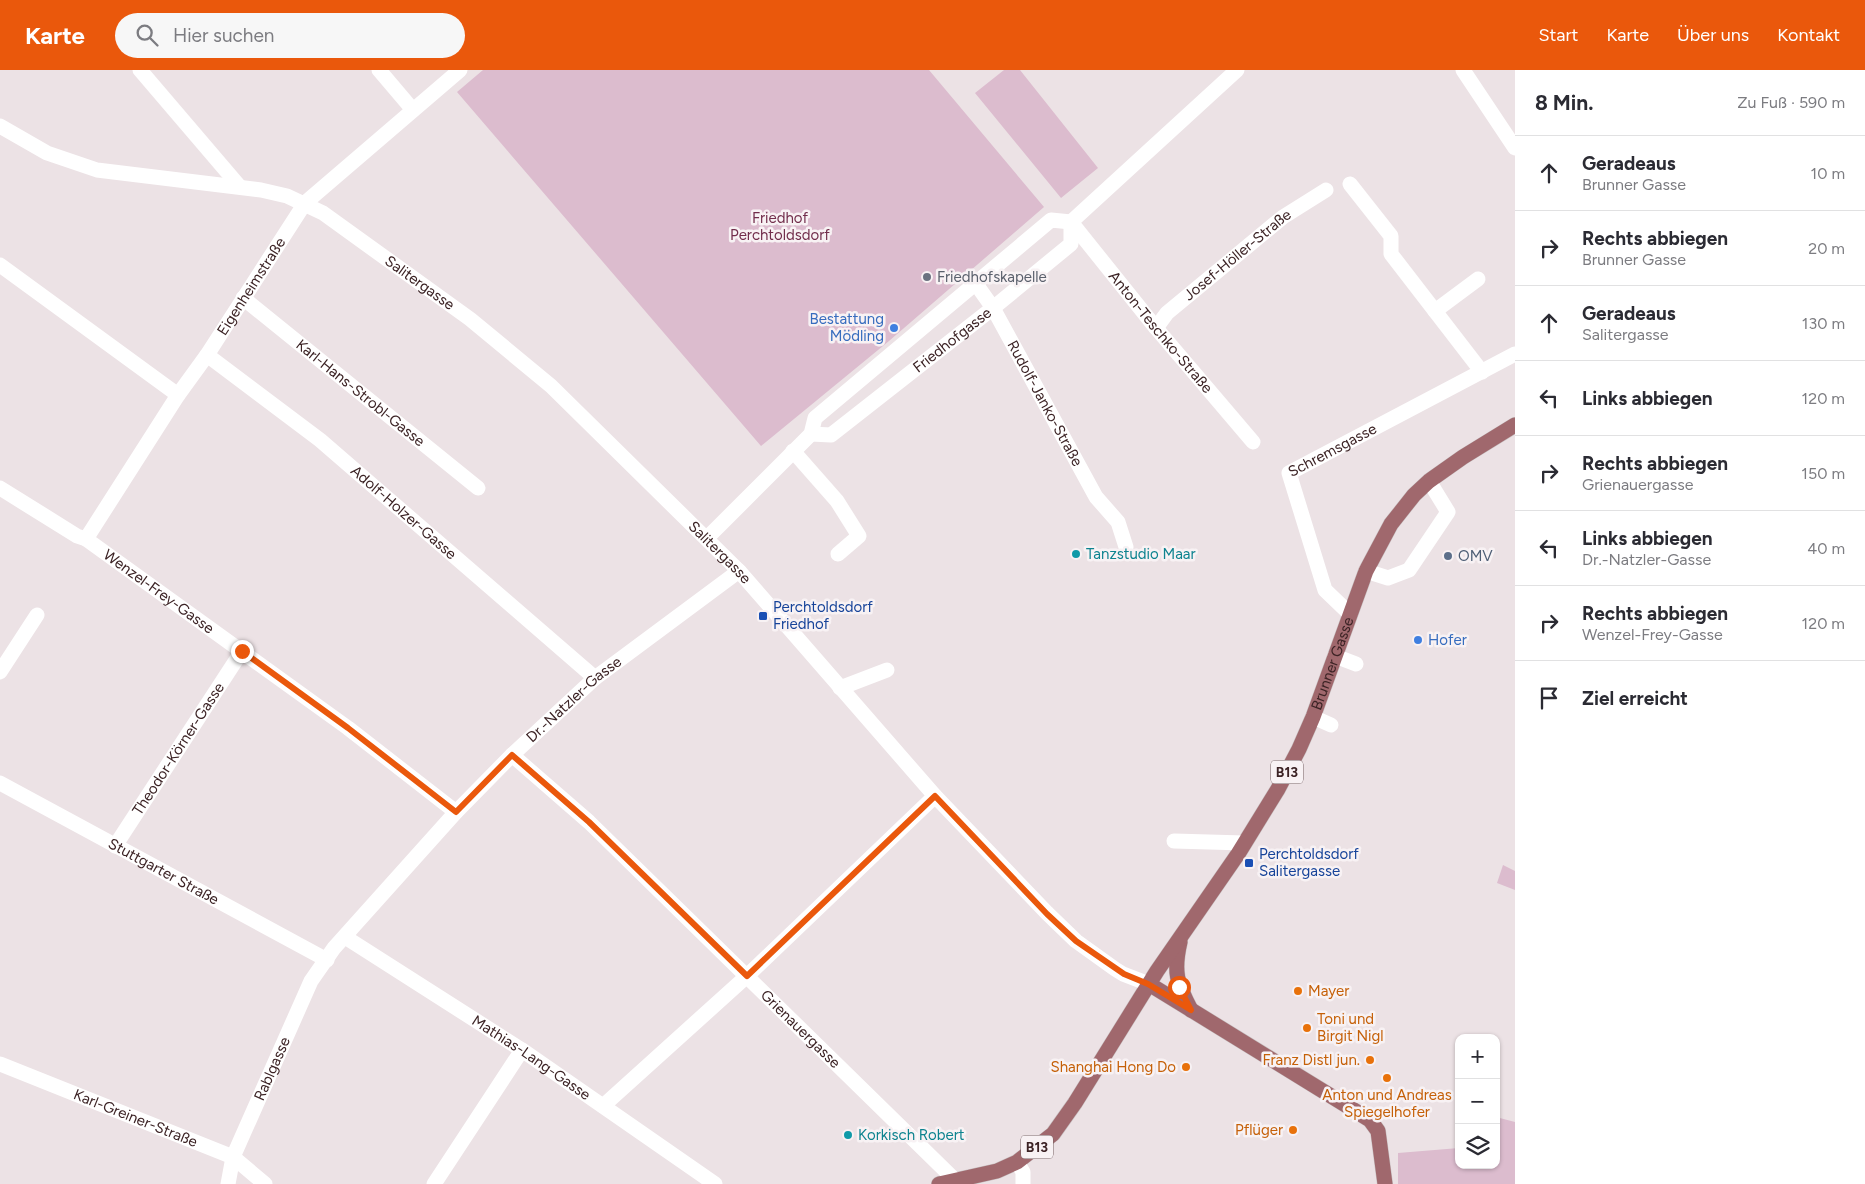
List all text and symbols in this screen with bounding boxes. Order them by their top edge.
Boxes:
search box [115,13,465,58]
text: Karte [25,21,85,50]
icon: search [133,21,161,49]
text: Hier suchen [173,24,274,47]
text: Start [1539,24,1578,46]
text: Karte [1606,24,1649,46]
text: Über uns [1677,24,1749,46]
text: Kontakt [1777,24,1840,46]
text: 8 Min. [1535,90,1594,115]
text: Zu Fuß · 590 m [1737,93,1845,112]
text: Geradeaus [1582,152,1676,175]
icon: ahead [1535,159,1563,187]
text: 10 m [1811,164,1845,183]
text: Brunner Gasse [1582,175,1686,194]
street label: Josef-Höller-Straße [1180,205,1294,304]
park label: Friedhof Perchtoldsdorf [730,209,830,244]
text: Rechts abbiegen [1582,227,1728,250]
street label: Eigenheimstraße [213,234,289,339]
icon: right [1535,234,1563,262]
text: 20 m [1808,239,1845,258]
text: Brunner Gasse [1582,250,1686,269]
street label: Salitergasse [382,252,458,314]
street label: Anton-Teschko-Straße [1105,267,1216,397]
place label: Friedhofskapelle [937,268,1047,286]
marker: Friedhofskapelle [921,271,933,283]
text: Geradeaus [1582,302,1676,325]
street label: Friedhofgasse [909,304,995,376]
icon: ahead [1535,309,1563,337]
place label: Bestattung Mödling [809,310,884,345]
text: 130 m [1802,314,1845,333]
marker: Bestattung Mödling [888,322,900,334]
text: Salitergasse [1582,325,1669,344]
street label: Karl-Hans-Strobl-Gasse [292,336,428,450]
street label: Rudolf-Janko-Straße [1003,337,1086,469]
icon: left [1535,384,1563,412]
text: Links abbiegen [1582,387,1713,410]
text: 120 m [1802,389,1845,408]
street label: Schremsgasse [1285,420,1380,481]
text: Rechts abbiegen [1582,452,1728,475]
icon: right [1535,459,1563,487]
street label: Adolf-Holzer-Gasse [347,462,460,563]
text: 150 m [1801,464,1845,483]
text: Grienauergasse [1582,475,1693,494]
street label: Salitergasse [685,517,755,587]
text: Links abbiegen [1582,527,1713,550]
icon: left [1535,534,1563,562]
text: 40 m [1807,539,1845,558]
place label: Tanzstudio Maar [1086,545,1196,563]
street label: Wenzel-Frey-Gasse [100,546,218,637]
place label: OMV [1458,547,1493,565]
marker: Tanzstudio Maar [1070,548,1082,560]
marker: OMV [1442,550,1454,562]
text: Dr.-Natzler-Gasse [1582,550,1711,569]
place label: Perchtoldsdorf Friedhof [773,598,873,633]
text: Rechts abbiegen [1582,602,1728,625]
icon: right [1535,609,1563,637]
marker: Perchtoldsdorf Friedhof [757,610,769,622]
text: 120 m [1802,614,1845,633]
street label: Brunner Gasse [1307,615,1358,712]
text: Wenzel-Frey-Gasse [1582,625,1723,644]
place label: Hofer [1428,631,1467,649]
marker: Hofer [1412,634,1424,646]
route end [231,640,254,663]
street label: Dr.-Natzler-Gasse [522,653,625,746]
street label: Theodor-Körner-Gasse [129,679,228,818]
icon: arrive [1535,684,1563,712]
text: Ziel erreicht [1582,687,1688,710]
road number: B13 [1271,760,1303,784]
street label: Stuttgarter Straße [105,834,222,909]
place label: Perchtoldsdorf Salitergasse [1259,845,1359,880]
marker: Perchtoldsdorf Salitergasse [1243,857,1255,869]
route start [1168,976,1191,999]
place label: Mayer [1308,982,1349,1000]
marker: Mayer [1292,985,1304,997]
street label: Grienauergasse [757,986,844,1072]
place label: Toni und Birgit Nigl [1317,1010,1384,1045]
street label: Mathias-Lang-Gasse [469,1011,594,1104]
marker: Toni und Birgit Nigl [1301,1022,1313,1034]
street label: Rablgasse [250,1034,294,1103]
map controls [1455,1034,1500,1169]
button: + [1455,1034,1500,1079]
place label: Franz Distl jun. [1262,1051,1360,1069]
marker: Franz Distl jun. [1364,1054,1376,1066]
place label: Shanghai Hong Do [1051,1058,1176,1076]
marker: Shanghai Hong Do [1180,1061,1192,1073]
marker: Anton und Andreas Spiegelhofer [1381,1072,1393,1084]
button: − [1455,1079,1500,1124]
street label: Karl-Greiner-Straße [71,1085,200,1151]
place label: Anton und Andreas Spiegelhofer [1322,1086,1452,1121]
place label: Pflüger [1235,1121,1283,1139]
marker: Pflüger [1287,1124,1299,1136]
button: layers [1455,1124,1500,1169]
place label: Korkisch Robert [858,1126,965,1144]
marker: Korkisch Robert [842,1129,854,1141]
road number: B13 [1021,1136,1053,1158]

